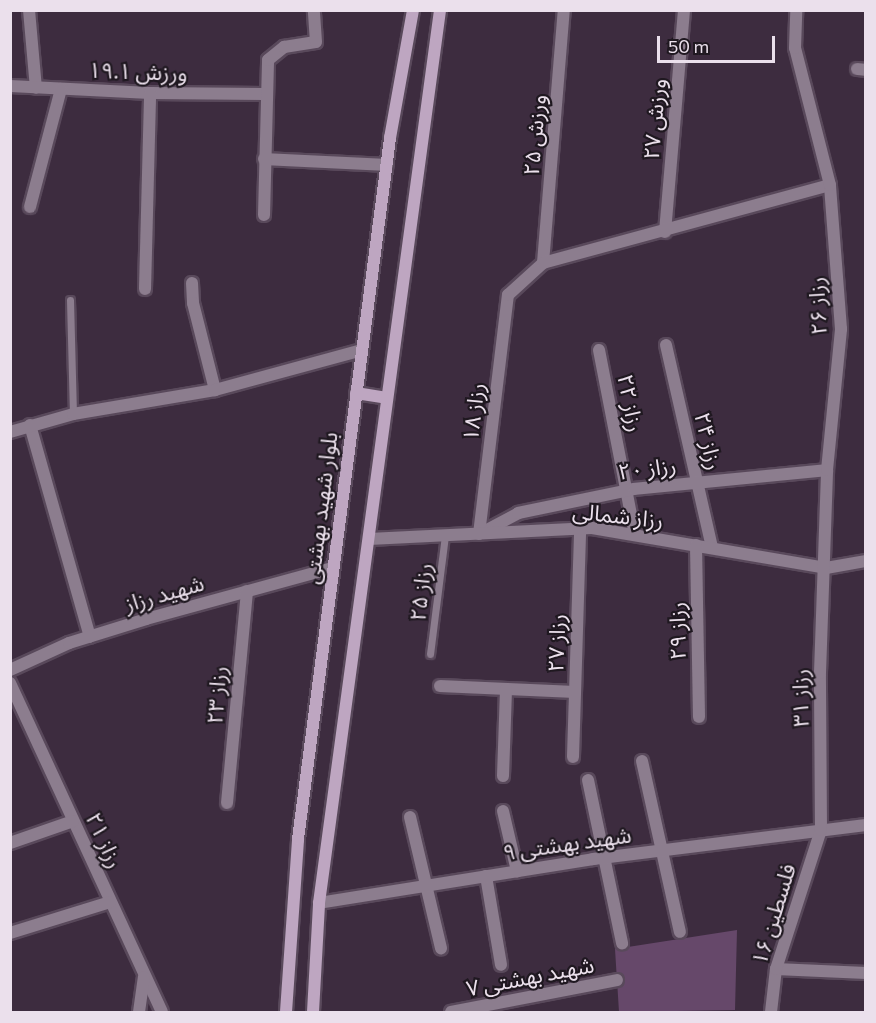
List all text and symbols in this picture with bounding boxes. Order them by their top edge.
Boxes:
scale bar [660,24,778,62]
text: 50 m [668,35,709,57]
street label: ورزش ۱۹.۱ [88,56,188,86]
street label: ورزش ۲۷ [637,77,671,161]
street label: ورزش ۲۵ [517,93,551,177]
street label: رزاز ۲۶ [803,276,831,336]
street label: رزاز ۲۲ [612,372,650,434]
street label: رزاز ۱۸ [456,381,490,443]
street label: رزاز ۲۴ [690,410,728,472]
street label: بلوار شهید بهشتی [298,430,342,586]
street label: رزاز ۲۰ [616,451,678,485]
street label: رزاز شمالی [571,497,665,533]
street label: رزاز ۲۵ [403,561,437,623]
street label: شهید رزاز [121,569,207,617]
street label: رزاز ۲۹ [663,602,691,660]
street label: رزاز ۲۷ [542,613,570,673]
street label: رزاز ۲۳ [200,665,232,725]
street label: رزاز ۳۱ [787,669,813,727]
street label: رزاز ۲۱ [81,808,129,872]
street label: شهید بهشتی ۹ [501,821,633,865]
street label: فلسطین ۱۶ [745,860,801,968]
street label: شهید بهشتی ۷ [464,951,596,1001]

